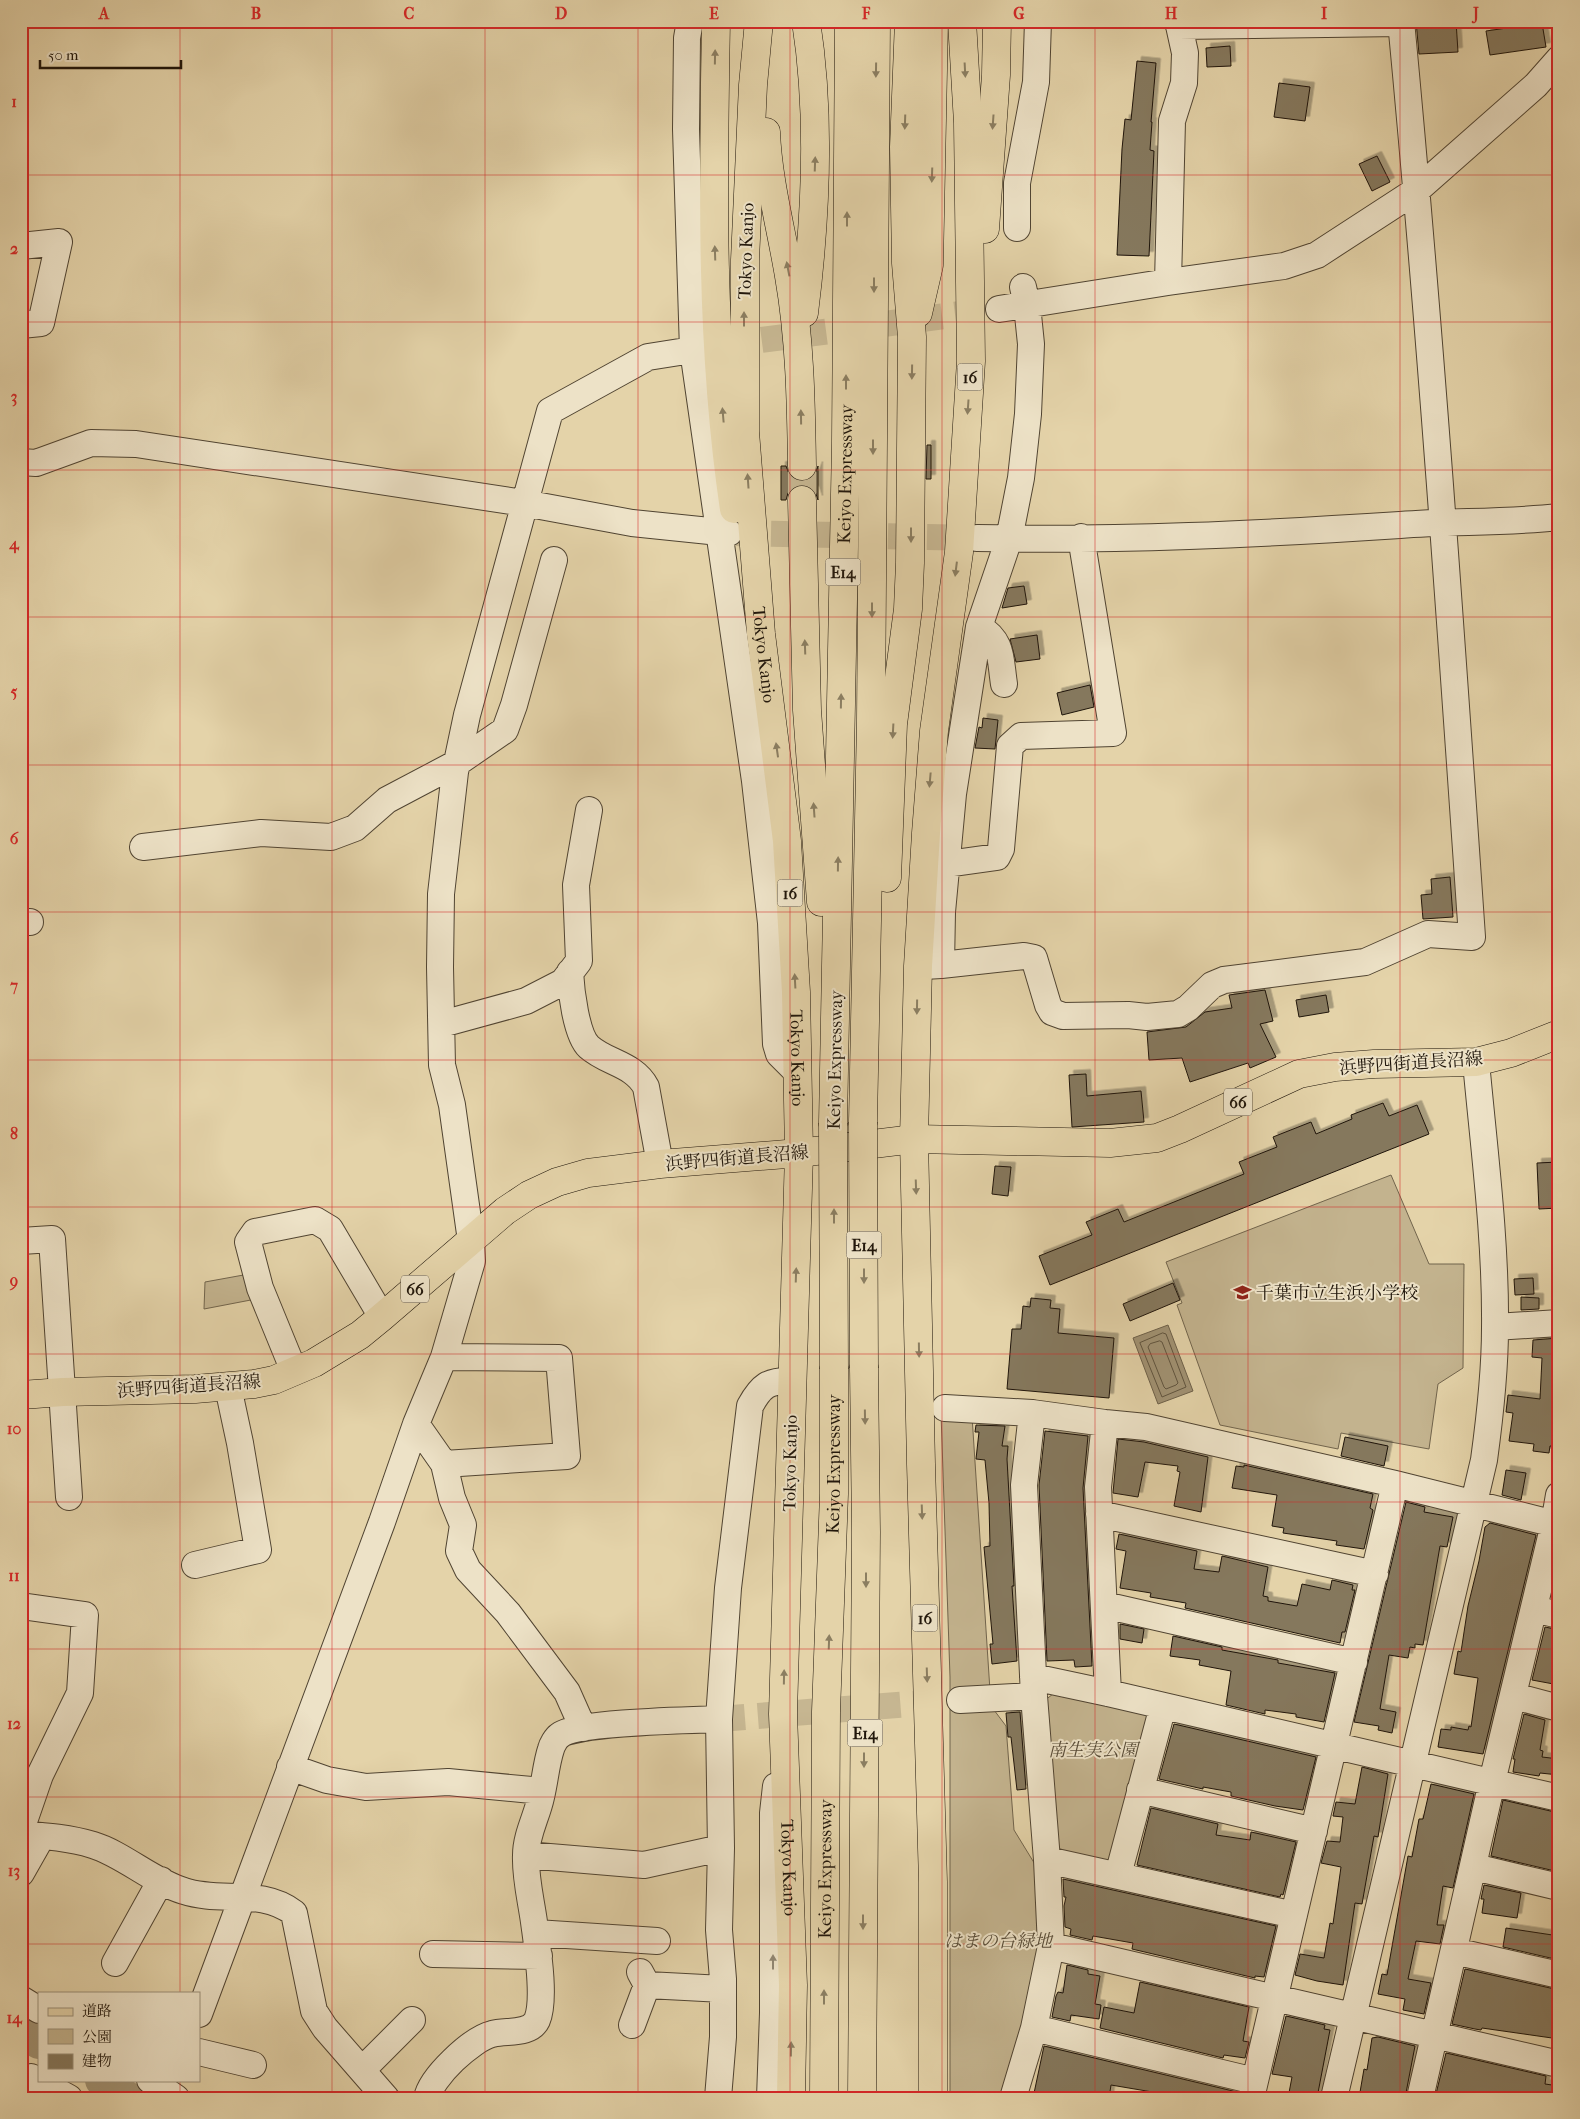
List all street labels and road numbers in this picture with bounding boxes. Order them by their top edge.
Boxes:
street label: Tokyo Kanjo [734,202,759,300]
road number: 16 [958,364,982,391]
street label: Keiyo Expressway [834,403,857,544]
road number: E14 [826,558,860,586]
street label: Tokyo Kanjo [748,606,780,704]
road number: 16 [778,880,802,906]
street label: Keiyo Expressway [824,989,847,1130]
street label: Tokyo Kanjo [785,1009,808,1107]
street label: 浜野四街道長沼線 [1338,1048,1484,1079]
road number: 66 [1224,1088,1252,1116]
street label: 浜野四街道長沼線 [664,1142,810,1175]
road number: E14 [846,1232,882,1258]
road number: 66 [401,1276,429,1302]
street label: 浜野四街道長沼線 [116,1371,262,1402]
street label: Keiyo Expressway [823,1393,845,1534]
street label: Tokyo Kanjo [779,1415,802,1512]
road number: 16 [912,1605,938,1632]
road number: E14 [848,1720,882,1746]
street label: Keiyo Expressway [815,1798,837,1939]
street label: Tokyo Kanjo [776,1819,800,1916]

